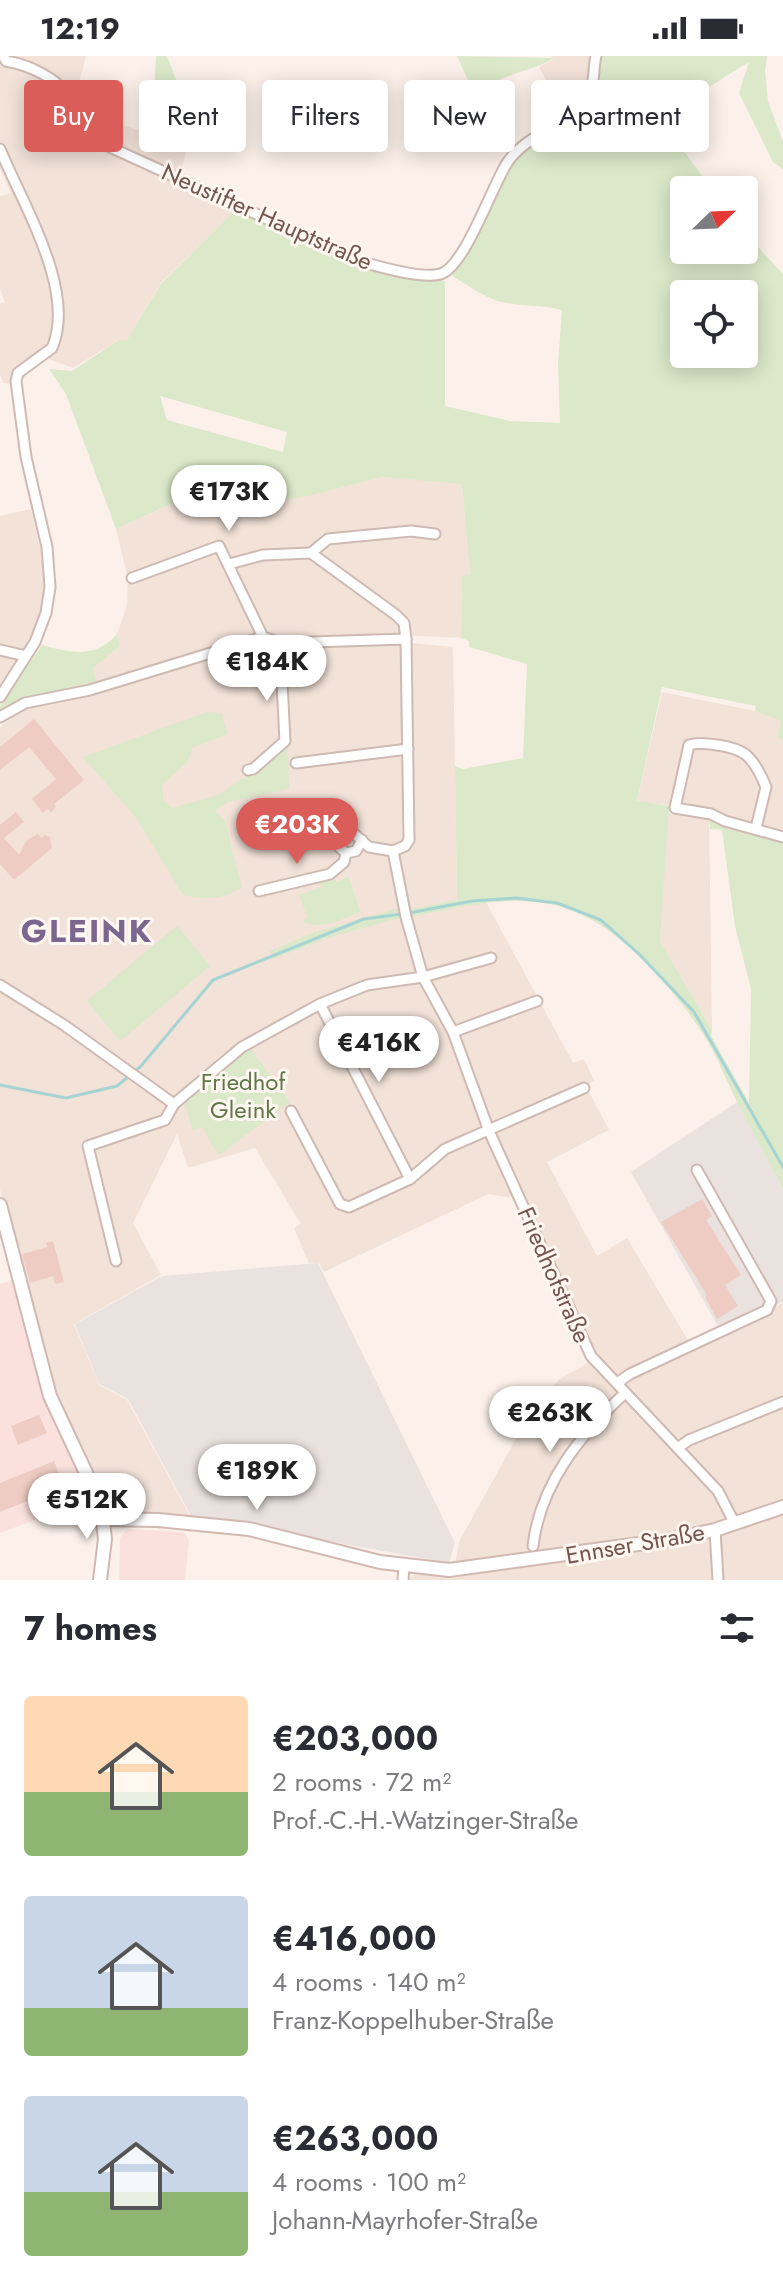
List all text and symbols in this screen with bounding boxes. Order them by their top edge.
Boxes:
text: 12:19 [40,7,120,50]
chip: Buy [24,80,123,152]
chip: Rent [139,80,246,152]
chip: Filters [262,80,388,152]
chip: New [404,80,515,152]
chip: Apartment [531,80,709,152]
street label: Neustifter Hauptstraße [156,154,378,279]
north arrow [670,176,758,264]
map controls [670,176,758,368]
button: locate [670,280,758,368]
pin: €173K [173,465,285,533]
text: €173K [189,472,269,510]
pin: €184K [211,635,323,703]
text: €184K [226,642,308,680]
pin: €203K [241,798,353,866]
text: €203K [254,805,340,843]
district label: GLEINK [21,908,153,954]
pin: €416K [323,1016,435,1084]
text: €416K [337,1023,421,1061]
park label: Friedhof Gleink [201,1064,286,1127]
street label: Friedhofstraße [509,1201,600,1348]
pin: €263K [494,1386,606,1454]
text: €263K [507,1393,593,1431]
pin: €189K [201,1444,313,1512]
text: €189K [216,1451,298,1489]
pin: €512K [31,1473,143,1541]
text: €512K [46,1480,128,1518]
street label: Ennser Straße [563,1514,707,1573]
text: 7 homes [24,1604,157,1653]
icon: filters [715,1606,759,1650]
text: €203,000 [272,1714,438,1763]
icon: home [88,1728,184,1824]
text: 2 rooms · 72 m² [272,1763,451,1801]
text: Prof.-C.-H.-Watzinger-Straße [272,1801,579,1839]
text: €416,000 [272,1914,437,1963]
icon: home [88,1928,184,2024]
text: 4 rooms · 140 m² [272,1963,466,2001]
text: Franz-Koppelhuber-Straße [272,2001,554,2039]
text: €263,000 [272,2114,438,2163]
icon: home [88,2128,184,2224]
text: 4 rooms · 100 m² [272,2163,466,2201]
text: Johann-Mayrhofer-Straße [272,2201,538,2239]

